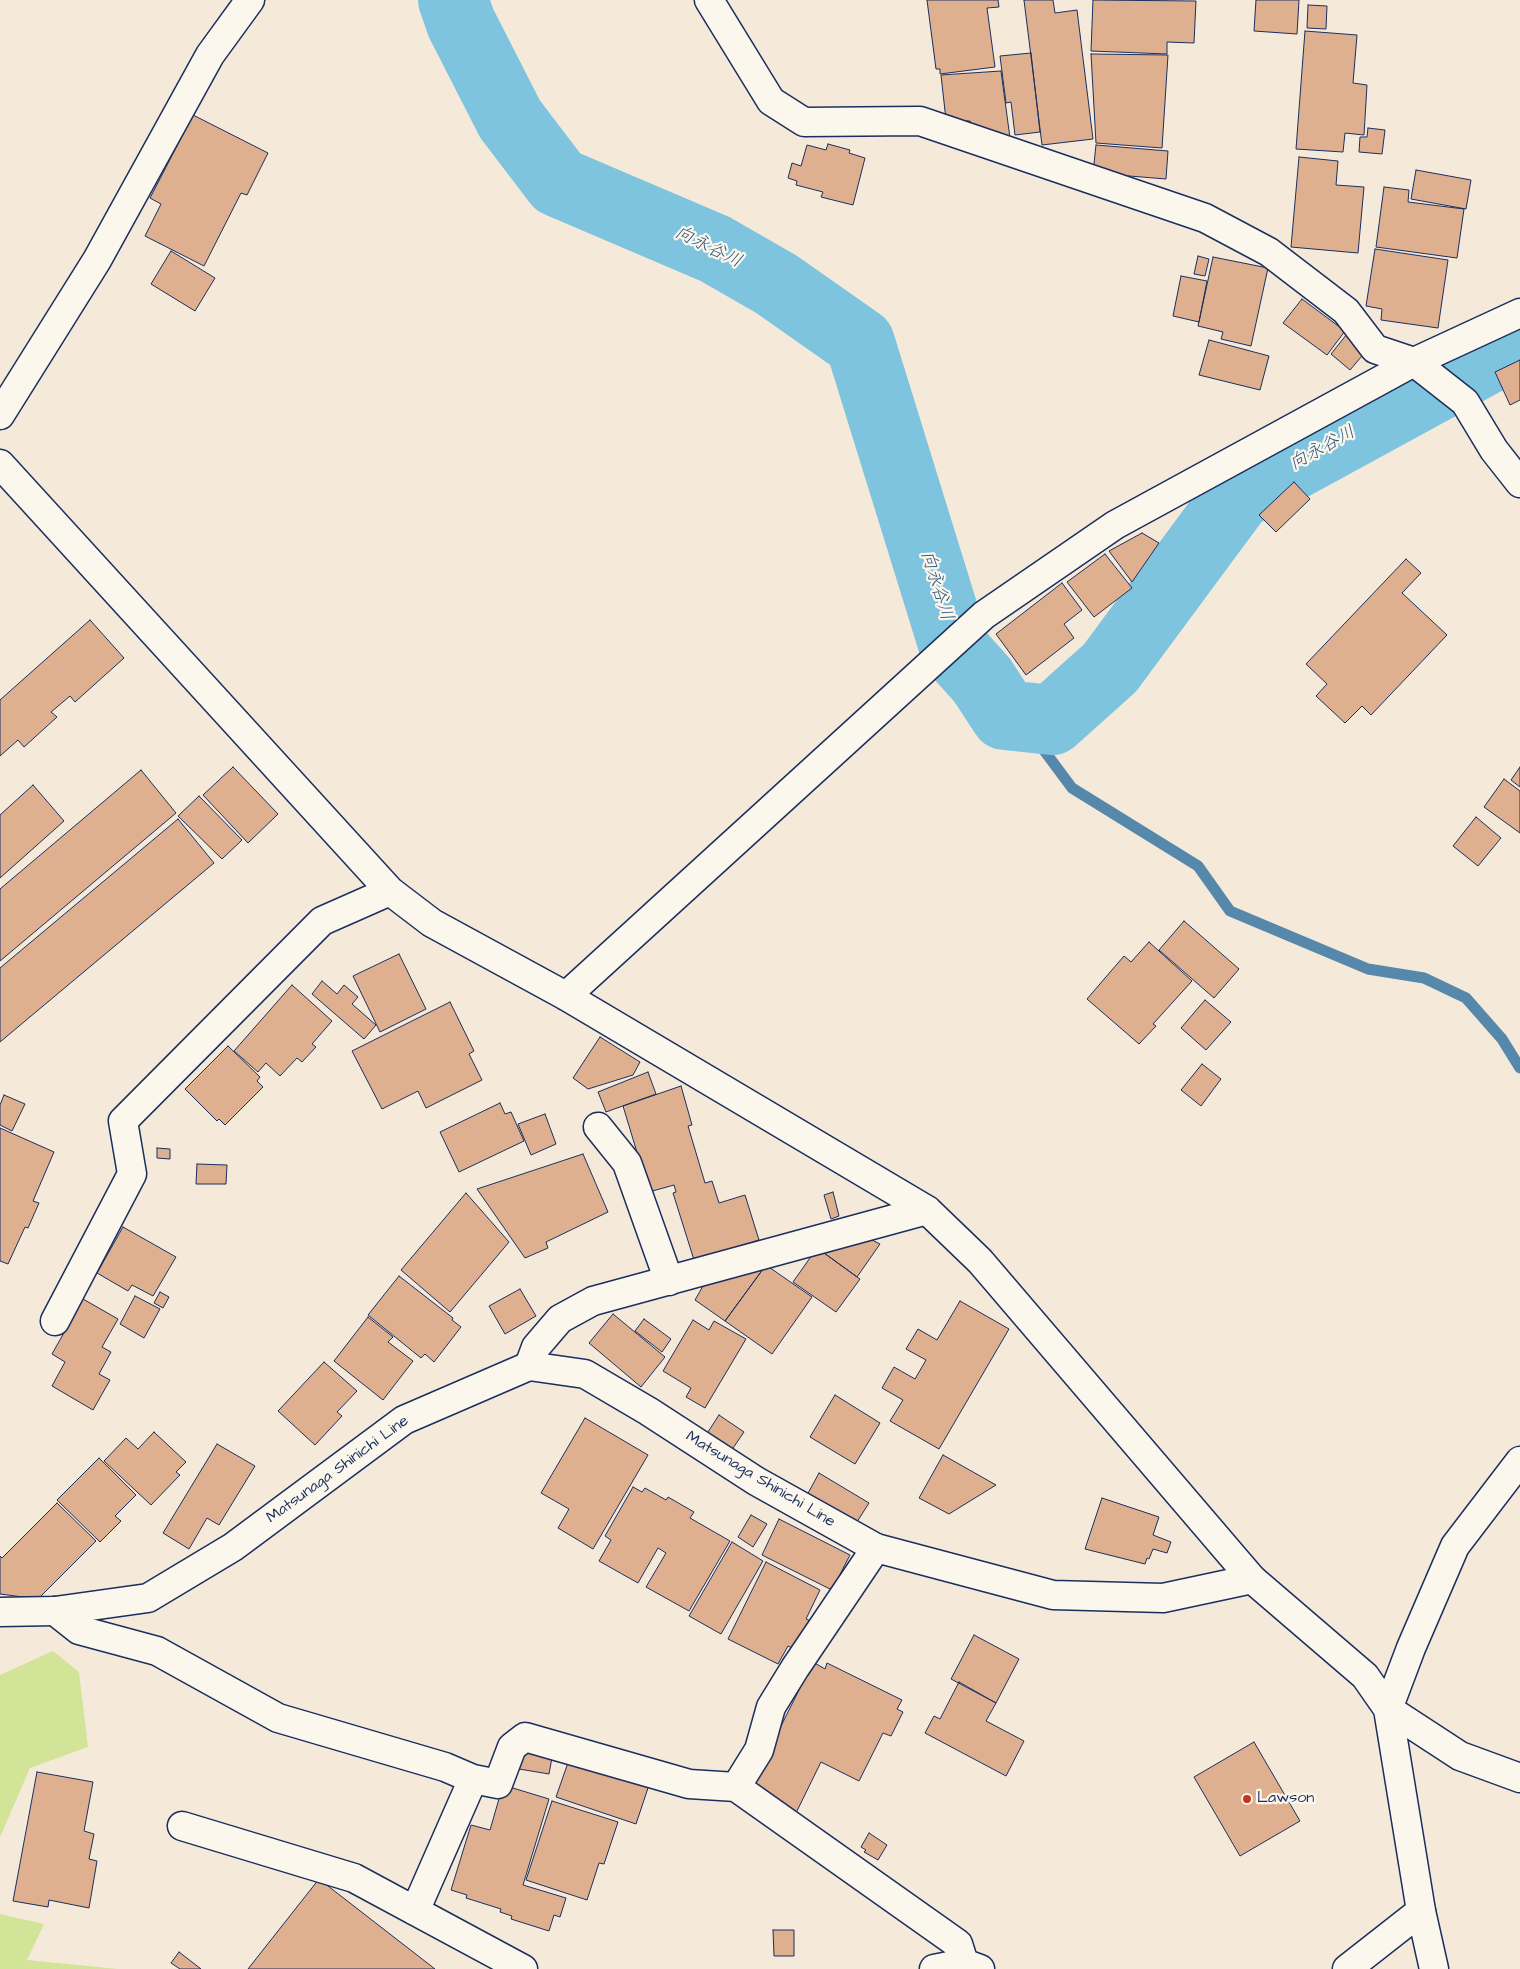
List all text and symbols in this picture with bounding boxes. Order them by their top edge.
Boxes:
water label: 向永谷川 [671,223,745,273]
water label: 向永谷川 [1286,422,1360,476]
water label: 向永谷川 [915,548,957,624]
street label: Matsunaga Shinichi Line [263,1412,413,1528]
street label: Matsunaga Shinichi Line [682,1428,838,1532]
place label: Lawson [1257,1789,1314,1809]
marker: Lawson [1241,1793,1253,1805]

